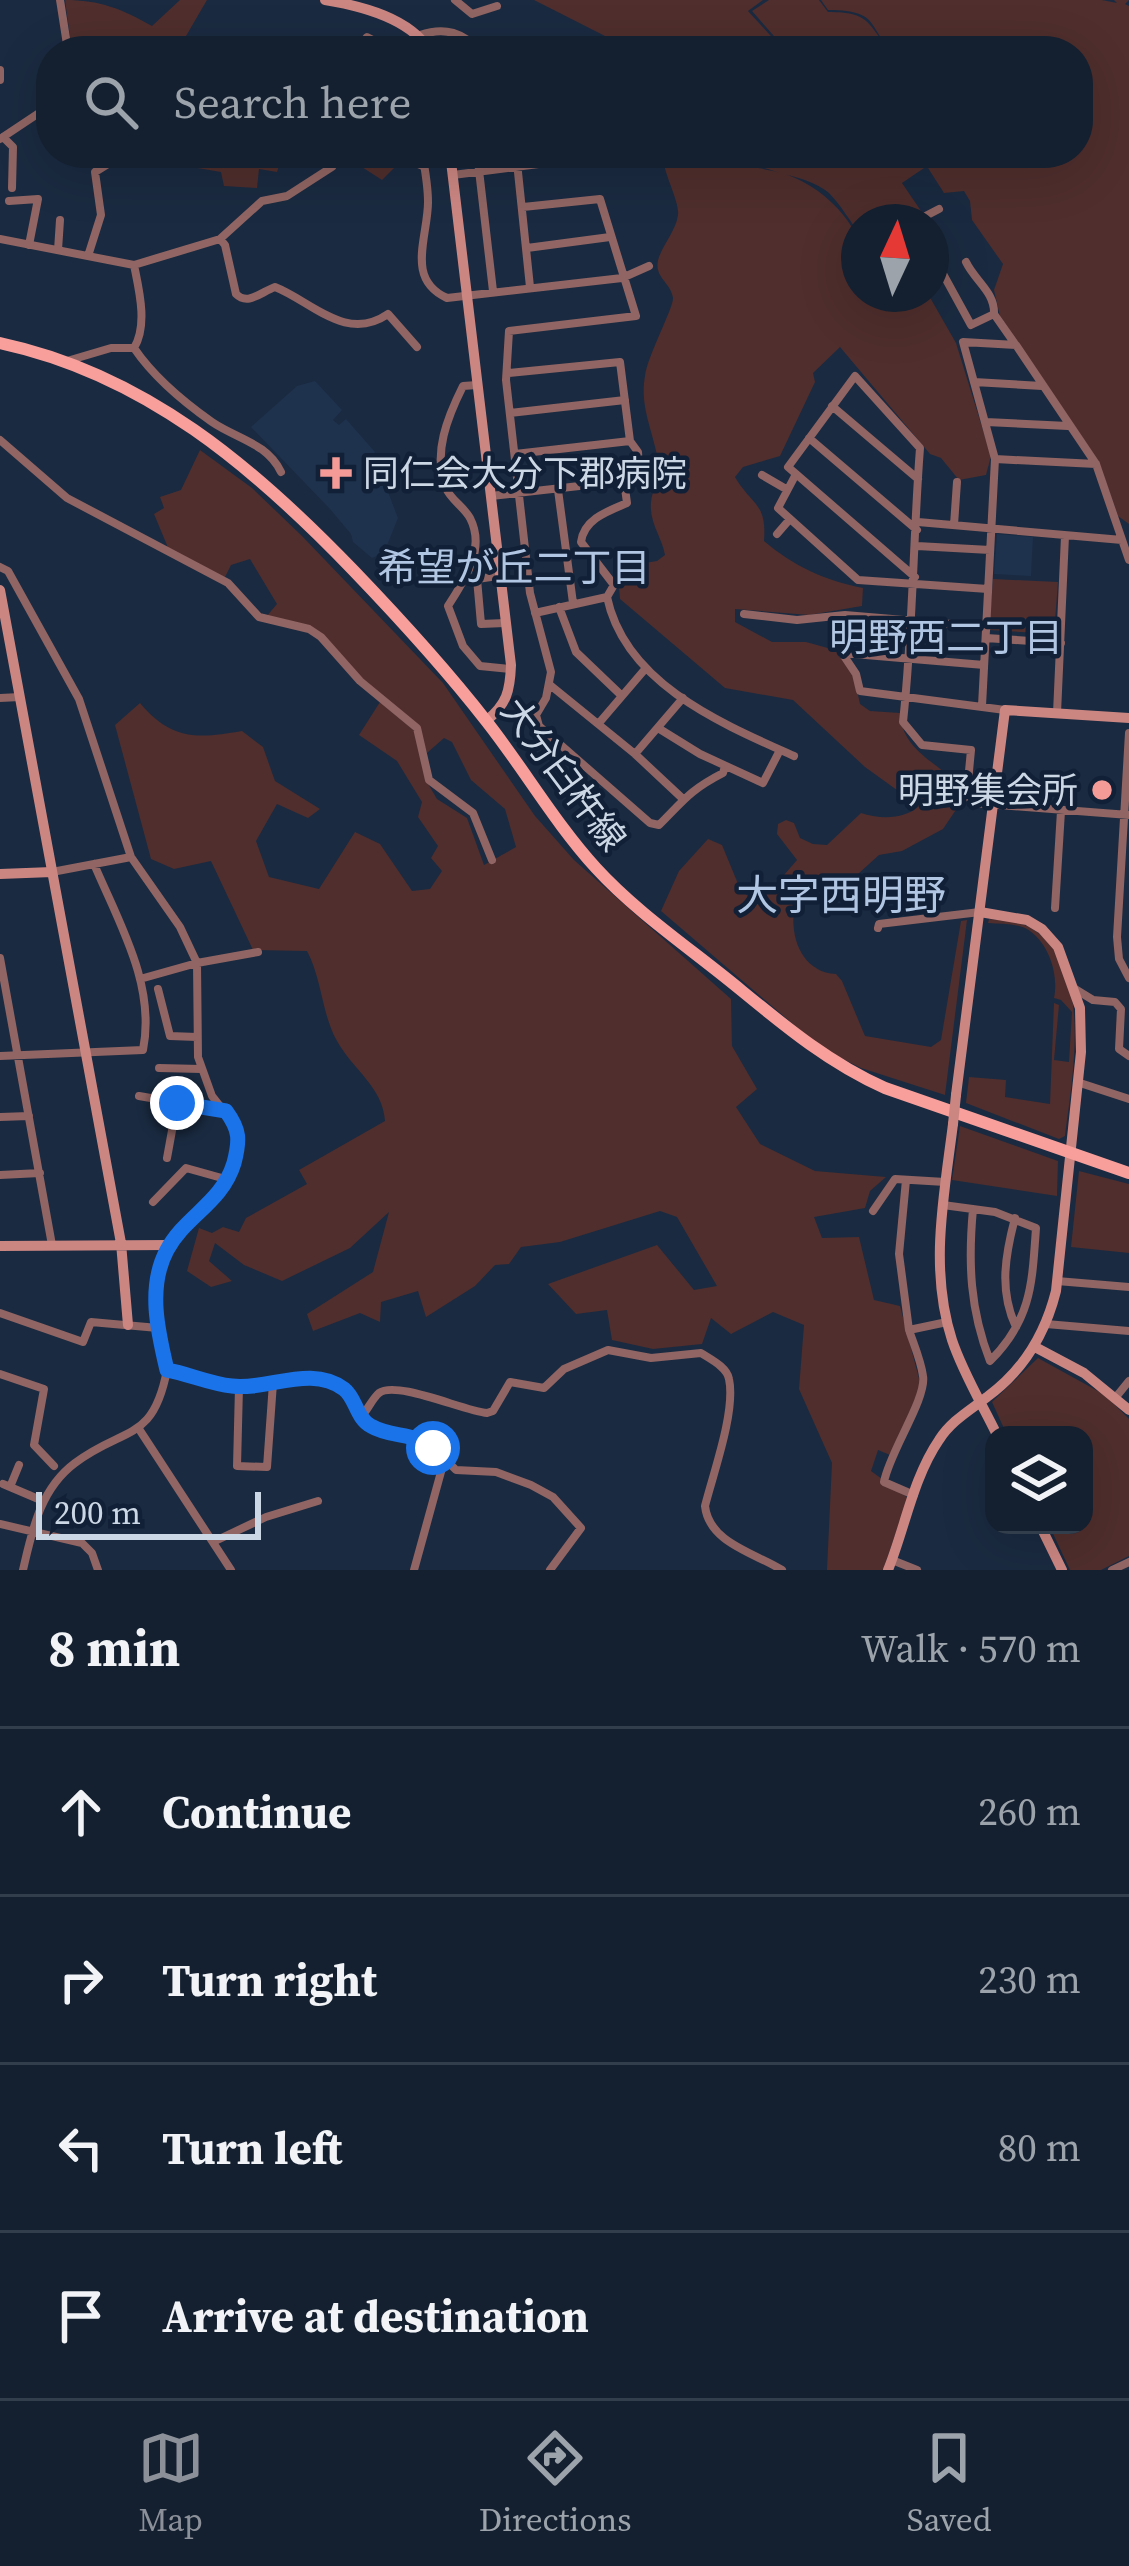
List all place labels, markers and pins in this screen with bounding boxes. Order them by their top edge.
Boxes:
place label: 同仁会大分下郡病院 [363,449,687,498]
marker: 同仁会大分下郡病院 [320,457,352,489]
place label: 明野集会所 [898,766,1078,815]
marker: 明野集会所 [1089,777,1115,803]

